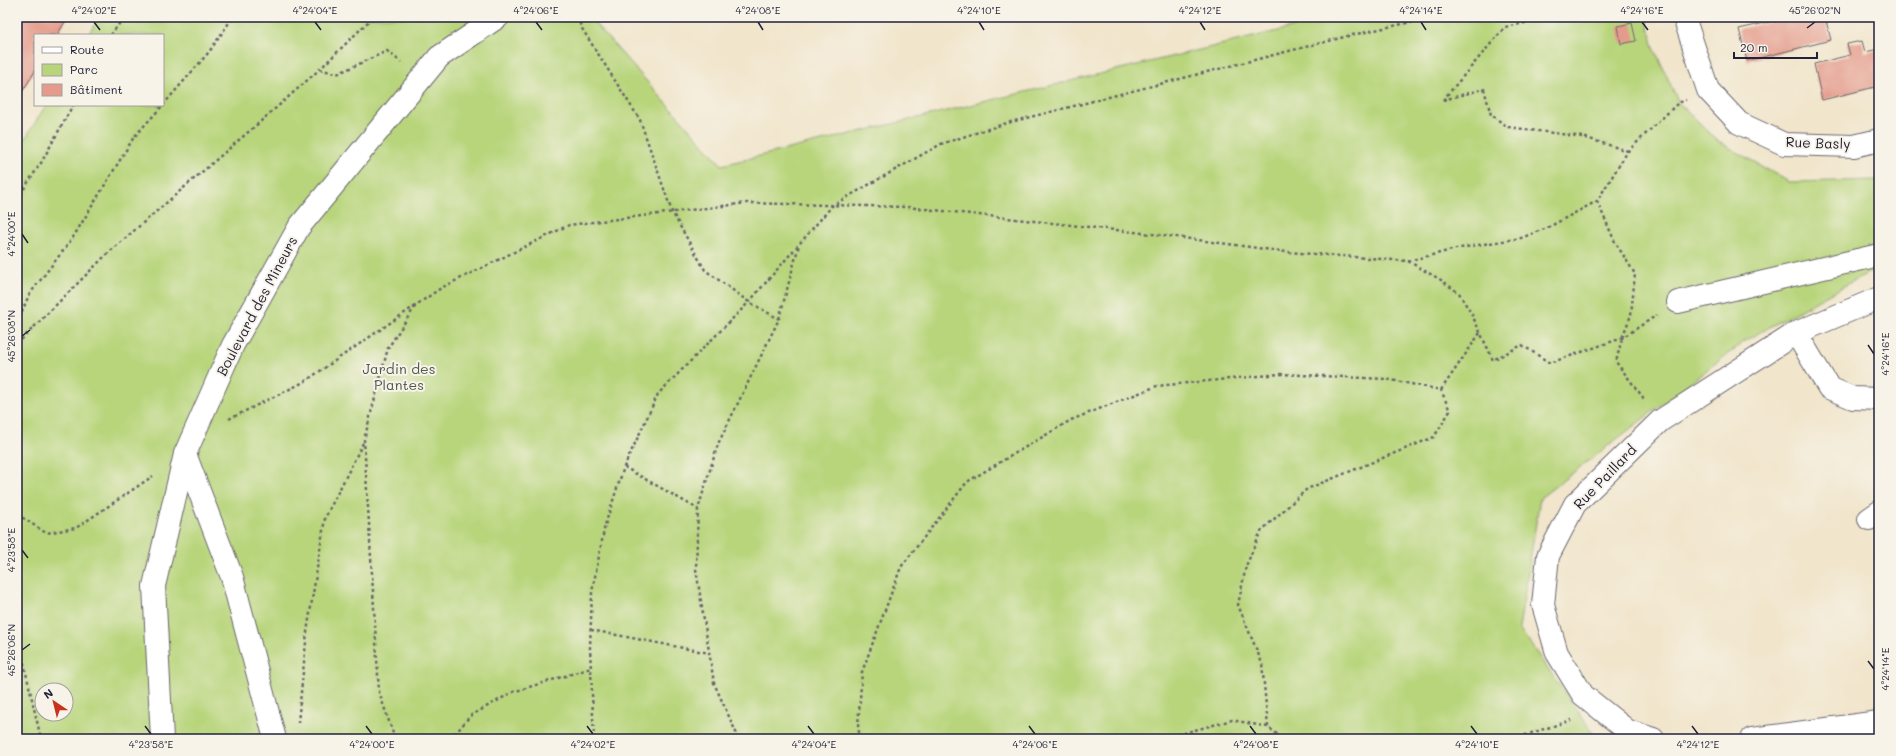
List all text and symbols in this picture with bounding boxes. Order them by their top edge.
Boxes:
text: 4°24'02"E [72,3,116,17]
text: 4°24'04"E [293,3,338,17]
text: 4°24'06"E [514,3,559,17]
text: 4°24'08"E [736,3,781,17]
text: 4°24'10"E [957,3,1001,17]
text: 4°24'12"E [1179,3,1222,17]
text: 4°24'14"E [1400,3,1443,17]
text: 4°24'16"E [1620,3,1664,17]
text: 45°26'02"N [1789,3,1841,17]
legend [34,34,164,106]
scale bar [1734,34,1817,60]
text: 20 m [1740,39,1768,55]
text: Route [70,41,104,57]
text: Parc [70,61,98,77]
text: Bâtiment [70,81,123,97]
street label: Rue Basly [1785,132,1851,153]
text: 4°24'00"E [4,211,18,256]
street label: Boulevard des Mineurs [212,233,301,379]
text: 45°26'08"N [4,310,18,362]
text: 4°24'16"E [1878,332,1892,376]
park label: Jardin des Plantes [362,359,436,394]
street label: Rue Paillard [1569,440,1640,513]
text: 4°23'58"E [4,527,18,572]
text: 45°26'06"N [4,624,18,676]
text: 4°24'14"E [1878,647,1892,690]
north arrow [34,682,74,722]
text: N [40,685,56,702]
text: 4°23'58"E [129,737,174,751]
text: 4°24'00"E [350,737,395,751]
text: 4°24'02"E [571,737,615,751]
text: 4°24'04"E [792,737,837,751]
text: 4°24'06"E [1013,737,1058,751]
text: 4°24'08"E [1234,737,1279,751]
text: 4°24'10"E [1455,737,1499,751]
text: 4°24'12"E [1677,737,1720,751]

